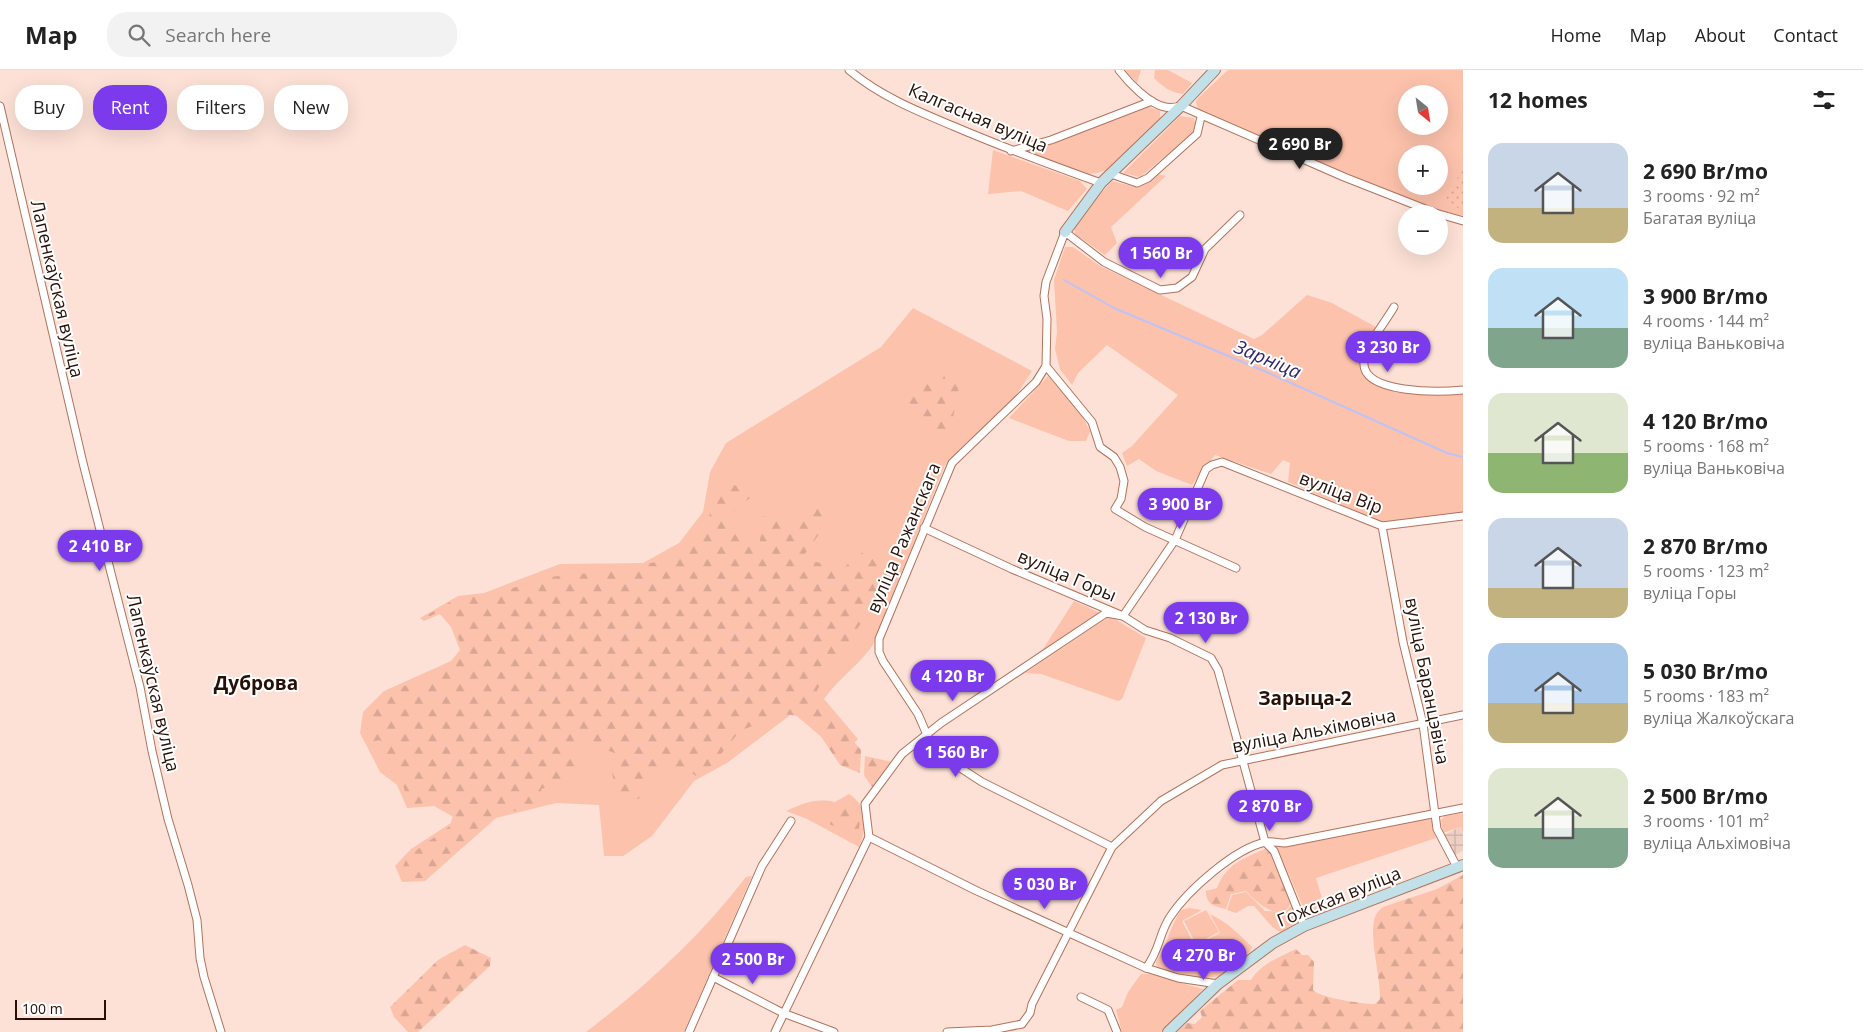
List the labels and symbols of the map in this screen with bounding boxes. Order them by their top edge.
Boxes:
street label: Калгасная вуліца [905,77,1052,157]
north arrow [1398,85,1448,135]
pin: 2 690 Br [1248,128,1352,170]
street label: Лапенкаўская вуліца [26,198,90,380]
pin: 1 560 Br [1109,236,1213,279]
pin: 3 230 Br [1336,330,1440,373]
water label: Зарніца [1230,333,1306,385]
street label: вуліца Ражанскага [861,459,946,617]
street label: вуліца Вір [1296,465,1386,519]
pin: 3 900 Br [1128,488,1232,530]
pin: 2 410 Br [48,530,152,572]
street label: вуліца Горы [1014,543,1120,607]
street label: Лапенкаўская вуліца [122,592,186,774]
street label: вуліца Баранцэвіча [1400,595,1456,766]
pin: 2 130 Br [1154,602,1258,644]
pin: 4 120 Br [901,660,1005,702]
district label: Дуброва [214,670,298,696]
district label: Зарыца-2 [1258,685,1352,711]
street label: вуліца Альхімовіча [1230,702,1398,758]
pin: 1 560 Br [904,736,1008,778]
pin: 2 870 Br [1218,790,1322,832]
street label: Гожская вуліца [1273,860,1404,932]
pin: 5 030 Br [993,868,1097,910]
pin: 4 270 Br [1152,938,1256,981]
pin: 2 500 Br [701,942,805,985]
scale bar [15,997,106,1020]

